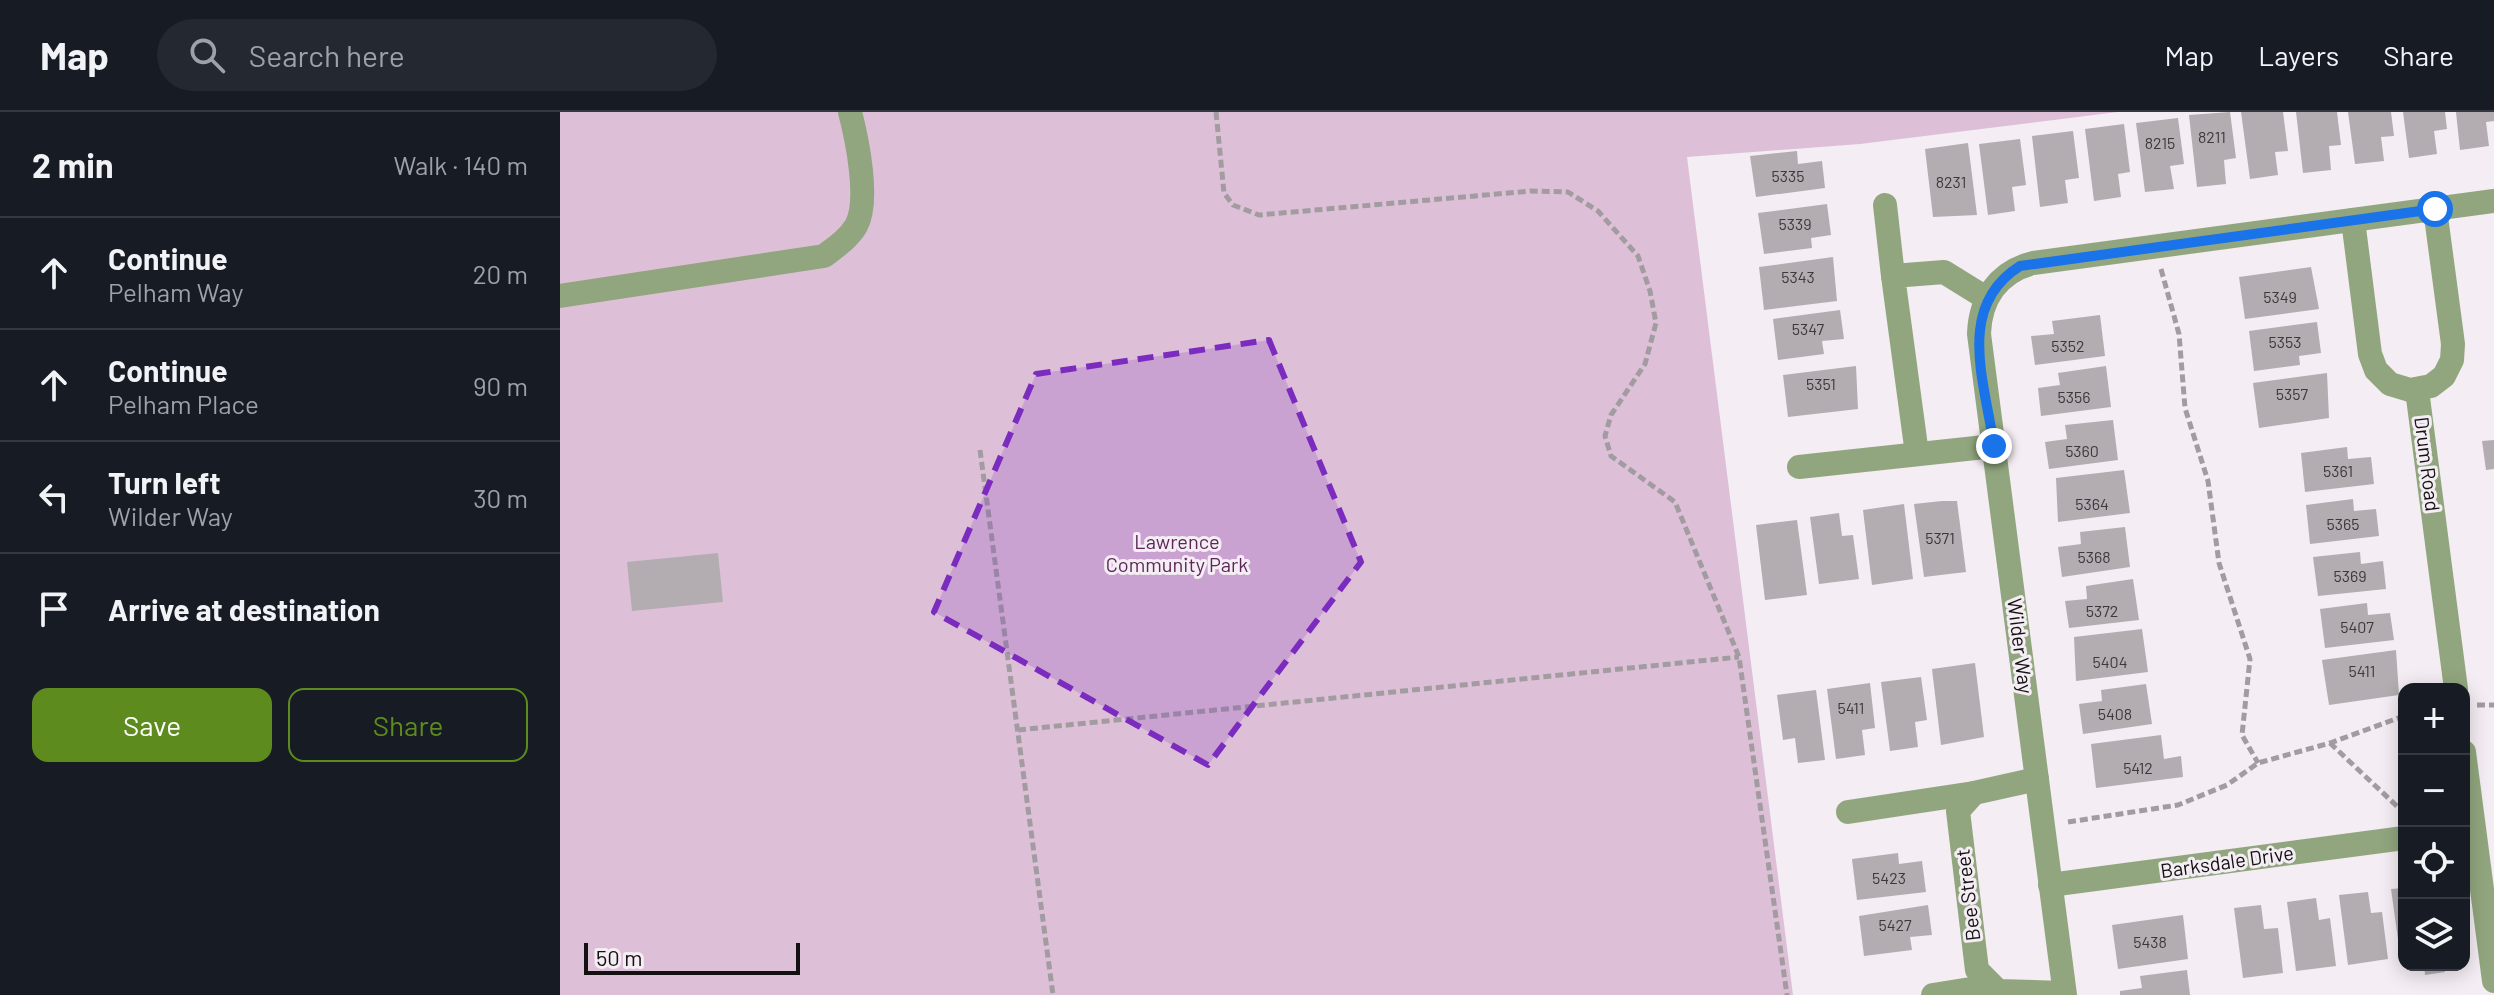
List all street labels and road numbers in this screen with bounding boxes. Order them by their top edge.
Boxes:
street label: Drum Road [2410,415,2446,513]
street label: Wilder Way [2003,597,2039,695]
street label: Barksdale Drive [2159,840,2295,882]
street label: Bee Street [1949,848,1985,942]

